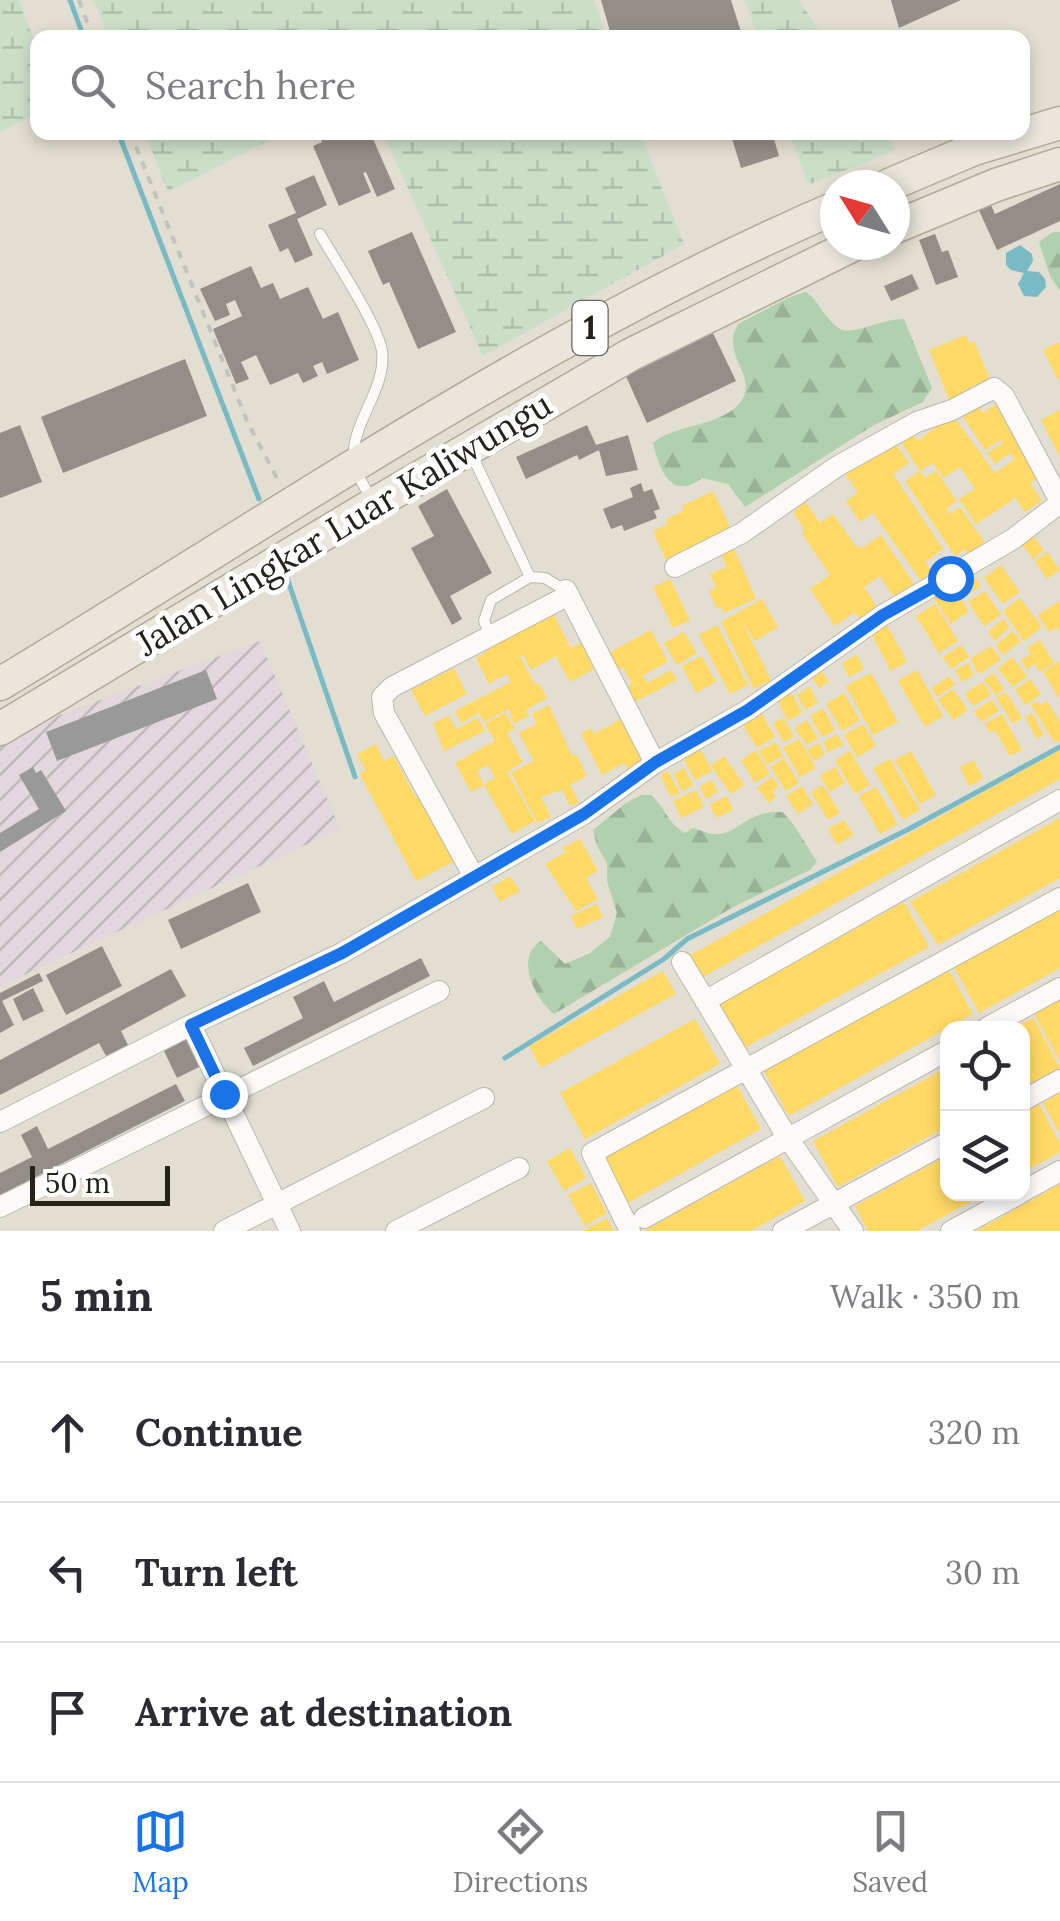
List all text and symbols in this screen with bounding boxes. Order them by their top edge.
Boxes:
search box [30,30,1030,140]
icon: search [65,58,120,113]
text: Search here [145,61,356,109]
north arrow [820,170,910,260]
road number: 1 [572,301,608,355]
street label: Jalan Lingkar Luar Kaliwungu [127,382,560,666]
route start [928,556,974,602]
map controls [940,1021,1030,1201]
button: locate [940,1021,1030,1111]
route end [202,1072,248,1118]
button: layers [940,1111,1030,1201]
scale bar [30,1161,170,1206]
text: 50 m [45,1165,110,1201]
text: 5 min [40,1269,153,1323]
text: Walk · 350 m [830,1276,1020,1317]
icon: ahead [40,1405,95,1460]
text: Continue [135,1408,303,1456]
text: 320 m [928,1412,1020,1453]
icon: left [40,1545,95,1600]
text: Turn left [135,1548,298,1596]
text: 30 m [945,1552,1020,1593]
icon: arrive [40,1685,95,1740]
text: Arrive at destination [135,1688,512,1736]
tab: Map [132,1804,189,1900]
tab: Directions [453,1804,588,1900]
tab: Saved [852,1804,928,1900]

